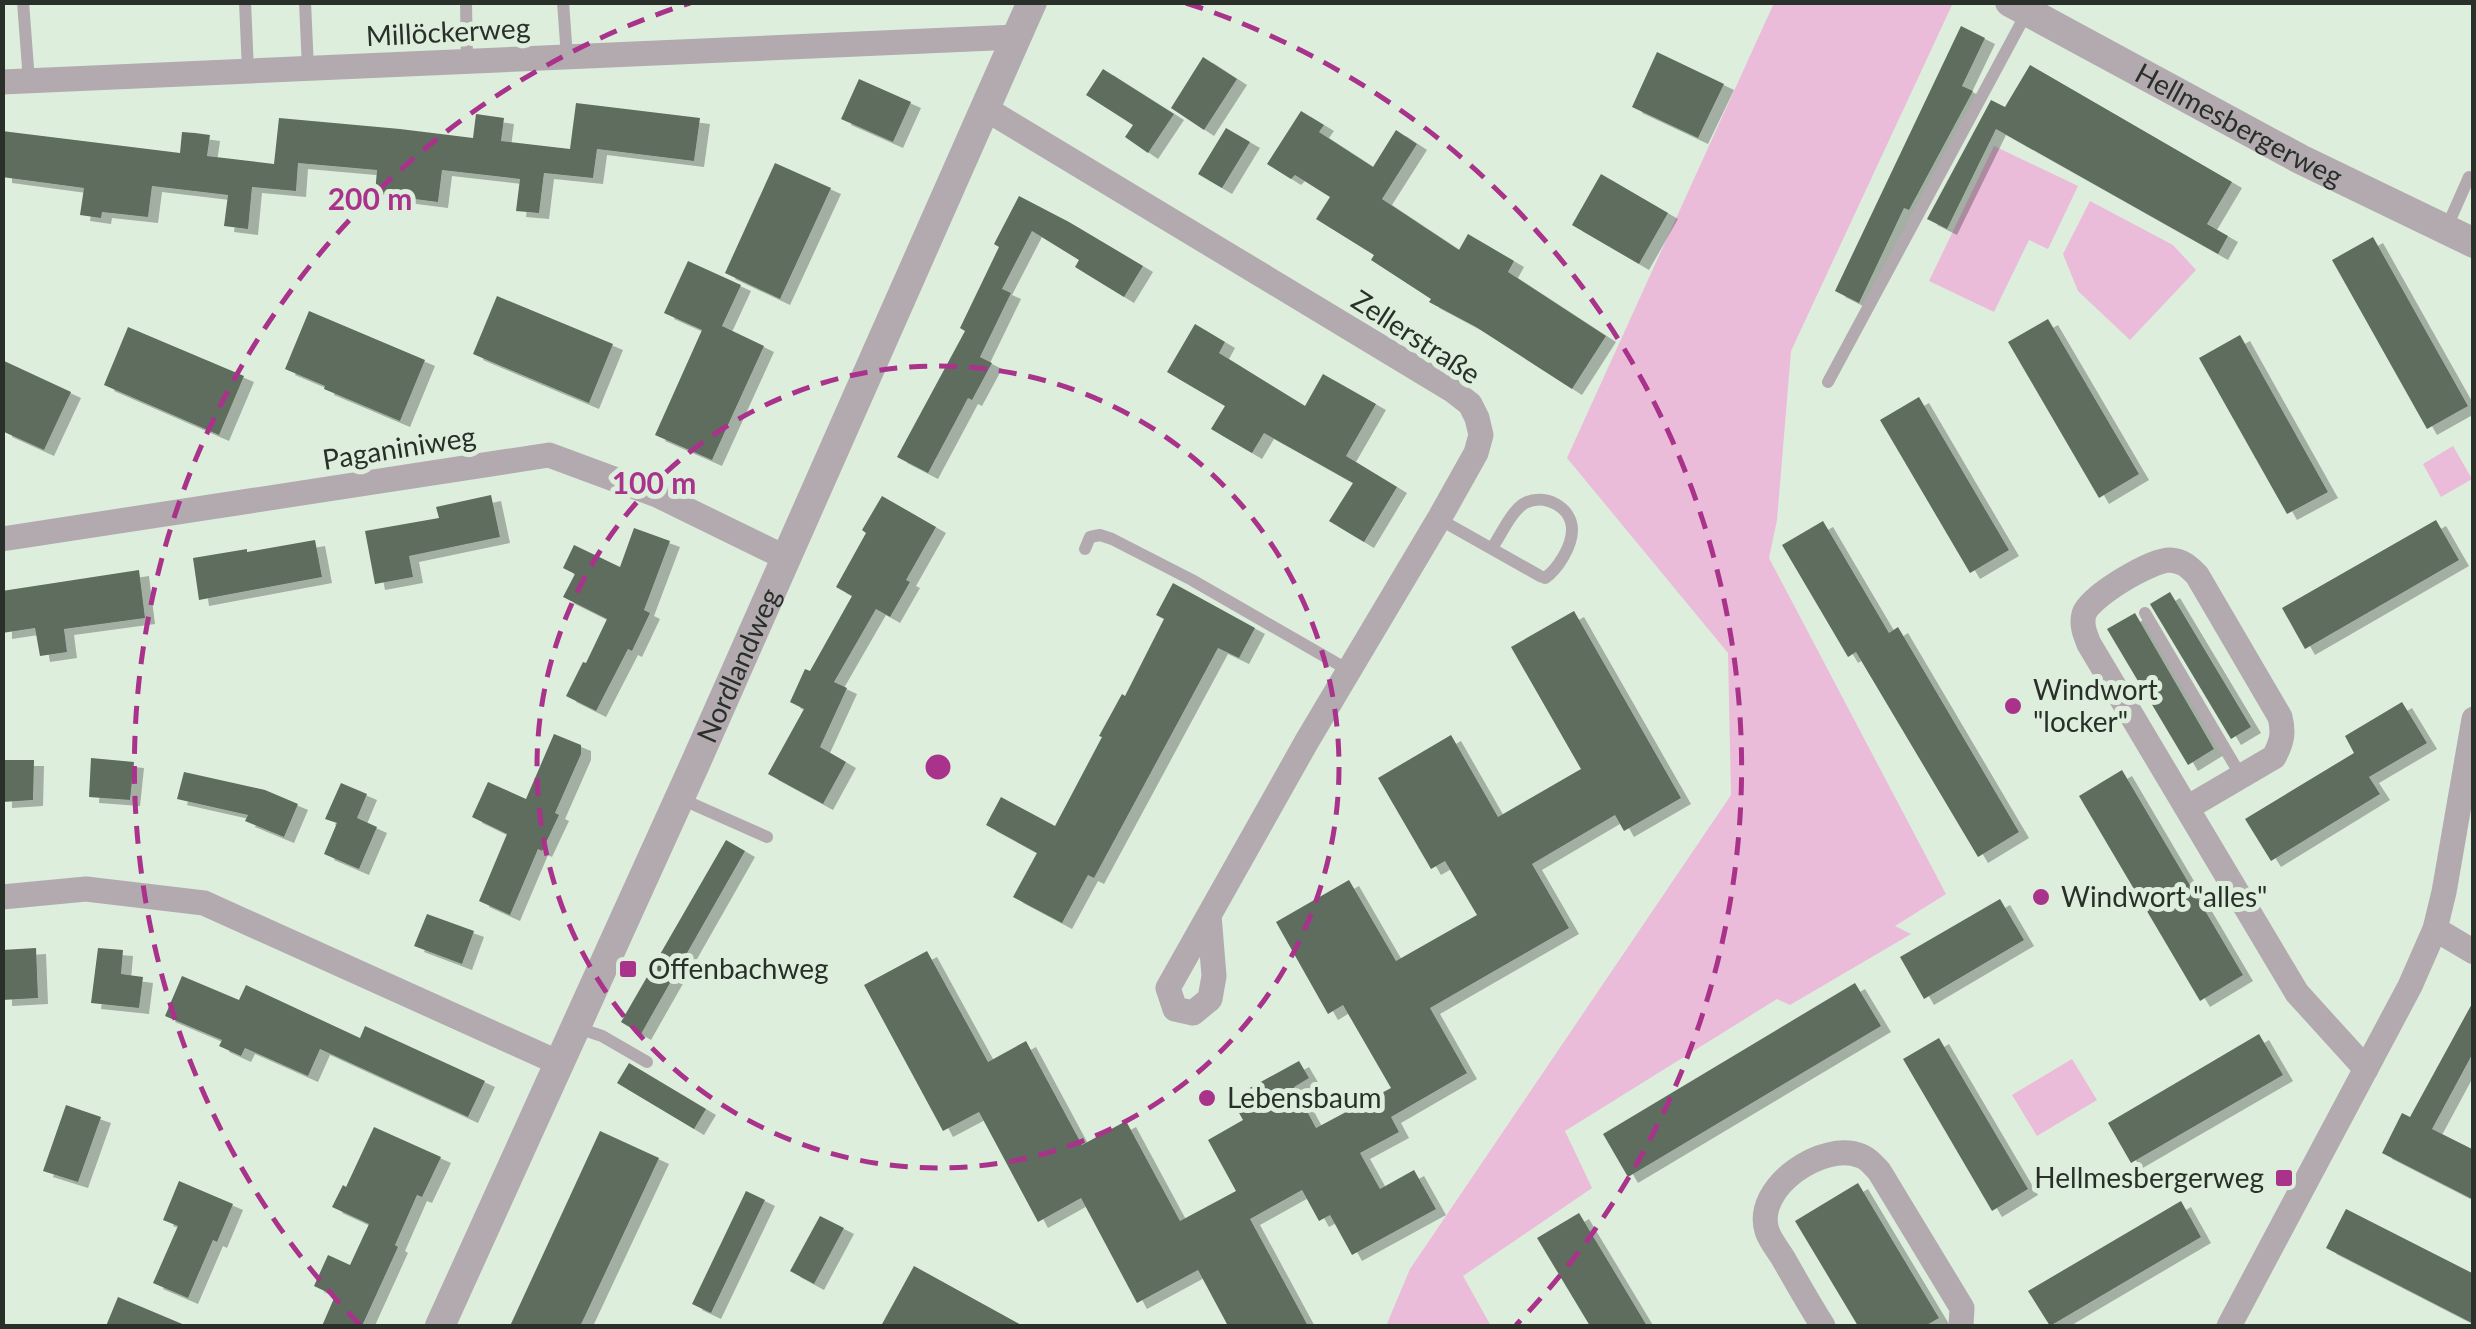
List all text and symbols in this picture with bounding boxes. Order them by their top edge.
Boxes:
street label: Millöckerweg [365,10,531,52]
street label: Hellmesbergerweg [2130,55,2348,193]
text: 200 m [328,180,412,216]
street label: Zellerstraße [1346,282,1487,390]
street label: Paganiniweg [320,418,478,476]
text: 100 m [612,464,696,500]
street label: Nordlandweg [689,583,787,747]
place label: Windwort "locker" [2033,672,2158,738]
marker: Windwort "locker" [2002,695,2024,717]
centre of rings [920,749,956,785]
place label: Windwort "alles" [2061,879,2267,913]
marker: Windwort "alles" [2030,886,2052,908]
place label: Offenbachweg [648,951,829,985]
marker: Offenbachweg [617,958,639,980]
place label: Lebensbaum [1227,1080,1382,1114]
marker: Lebensbaum [1196,1087,1218,1109]
place label: Hellmesbergerweg [2034,1160,2264,1194]
marker: Hellmesbergerweg [2273,1167,2295,1189]

